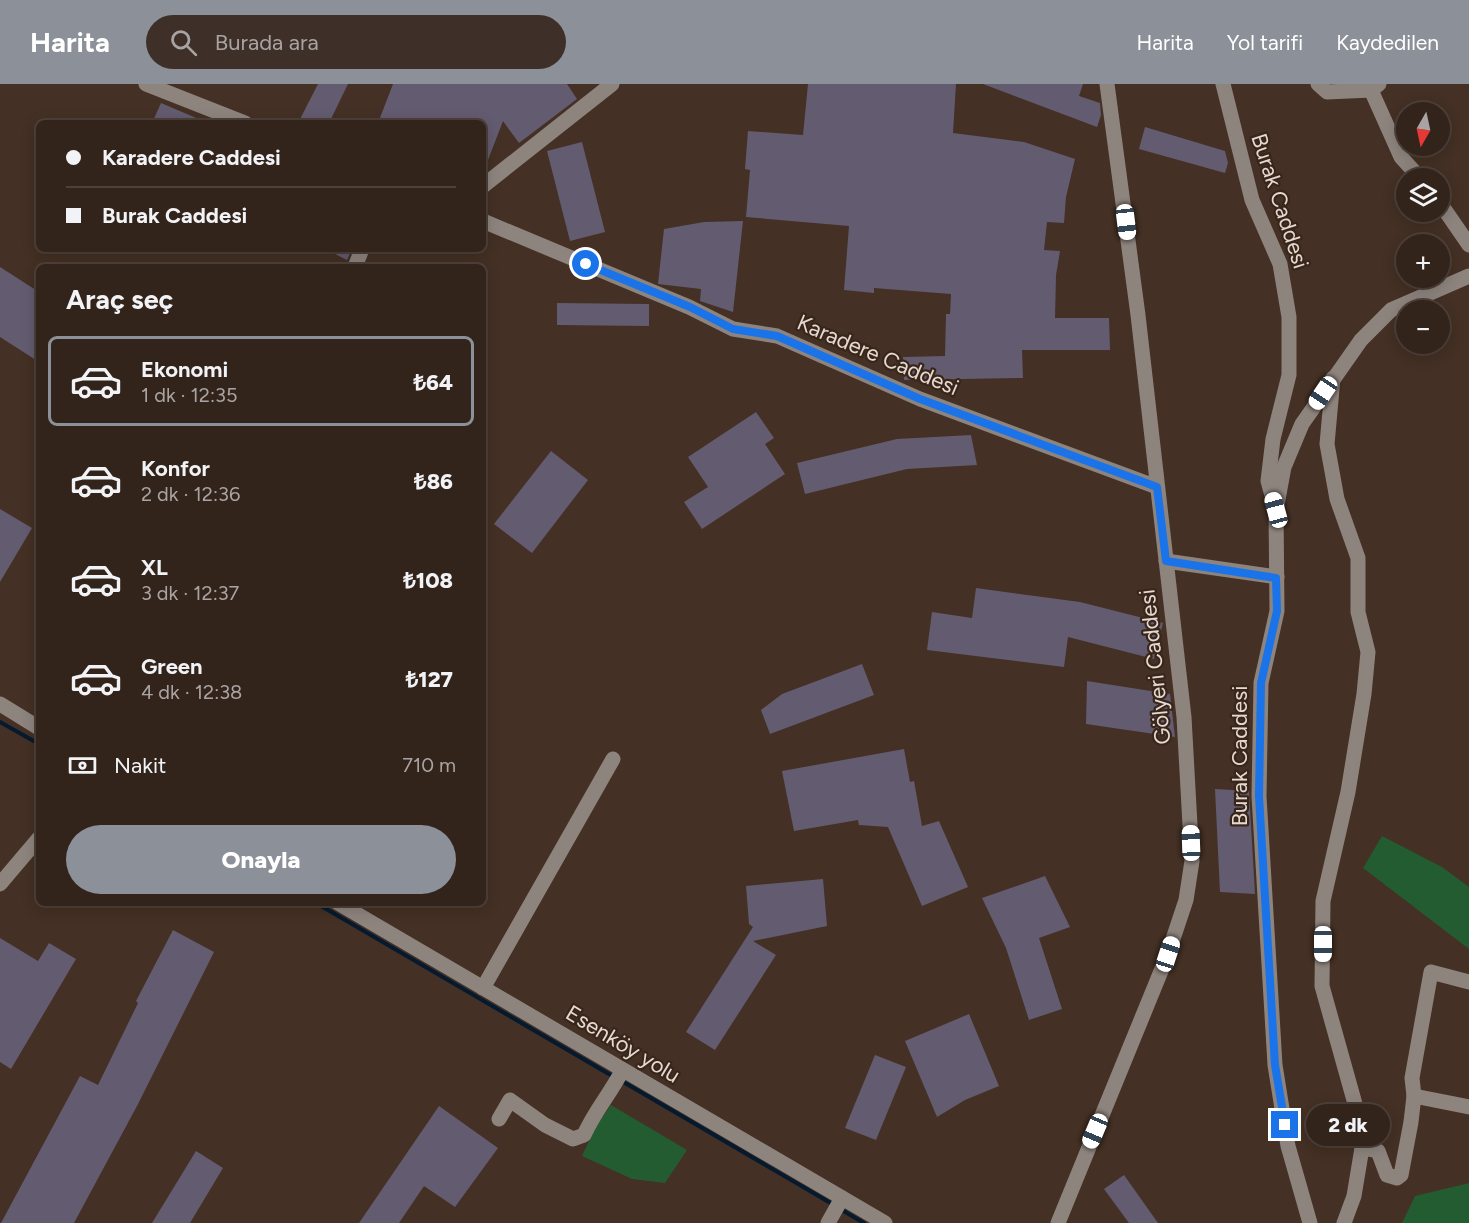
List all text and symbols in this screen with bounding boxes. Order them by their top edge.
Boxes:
search box [146,15,566,69]
text: Harita [30,25,110,59]
icon: search [167,26,200,59]
text: Burada ara [215,29,319,56]
text: Harita [1137,30,1194,55]
text: Yol tarifi [1227,30,1303,55]
text: Kaydedilen [1336,30,1439,55]
north arrow [1396,102,1450,156]
map controls [1396,102,1450,354]
street label: Burak Caddesi [1245,130,1315,272]
text: Karadere Caddesi [102,144,281,171]
button: layers [1396,168,1450,222]
text: Burak Caddesi [102,202,247,229]
car [1115,203,1137,241]
button: + [1396,234,1450,288]
route start [572,250,599,277]
text: Araç seç [66,283,173,316]
button: − [1396,300,1450,354]
street label: Karadere Caddesi [793,309,963,401]
icon: car [69,354,123,408]
text: Ekonomi [141,356,228,383]
text: ₺64 [413,369,453,396]
car [1305,373,1341,413]
text: 1 dk · 12:35 [141,383,237,407]
icon: car [69,453,123,507]
text: Konfor [141,455,210,482]
text: ₺86 [414,468,453,495]
text: 2 dk · 12:36 [141,482,240,506]
car [1263,490,1289,530]
icon: car [69,552,123,606]
text: XL [141,554,168,581]
text: ₺108 [403,567,453,594]
text: 3 dk · 12:37 [141,581,239,605]
street label: Gölyeri Caddesi [1133,588,1177,746]
icon: car [69,651,123,705]
text: Green [141,653,203,680]
text: ₺127 [406,666,453,693]
text: 4 dk · 12:38 [141,680,242,704]
street label: Burak Caddesi [1226,686,1253,826]
icon: cash [66,749,99,782]
text: Nakit [114,752,166,779]
text: 710 m [402,753,456,777]
button: Onayla [66,825,456,894]
car [1181,825,1201,861]
car [1314,926,1332,962]
car [1154,934,1182,974]
street label: Esenköy yolu [561,999,685,1089]
callout: 2 dk [1306,1104,1390,1146]
car [1080,1111,1110,1151]
route end [1271,1111,1298,1138]
text: 2 dk [1328,1113,1368,1137]

